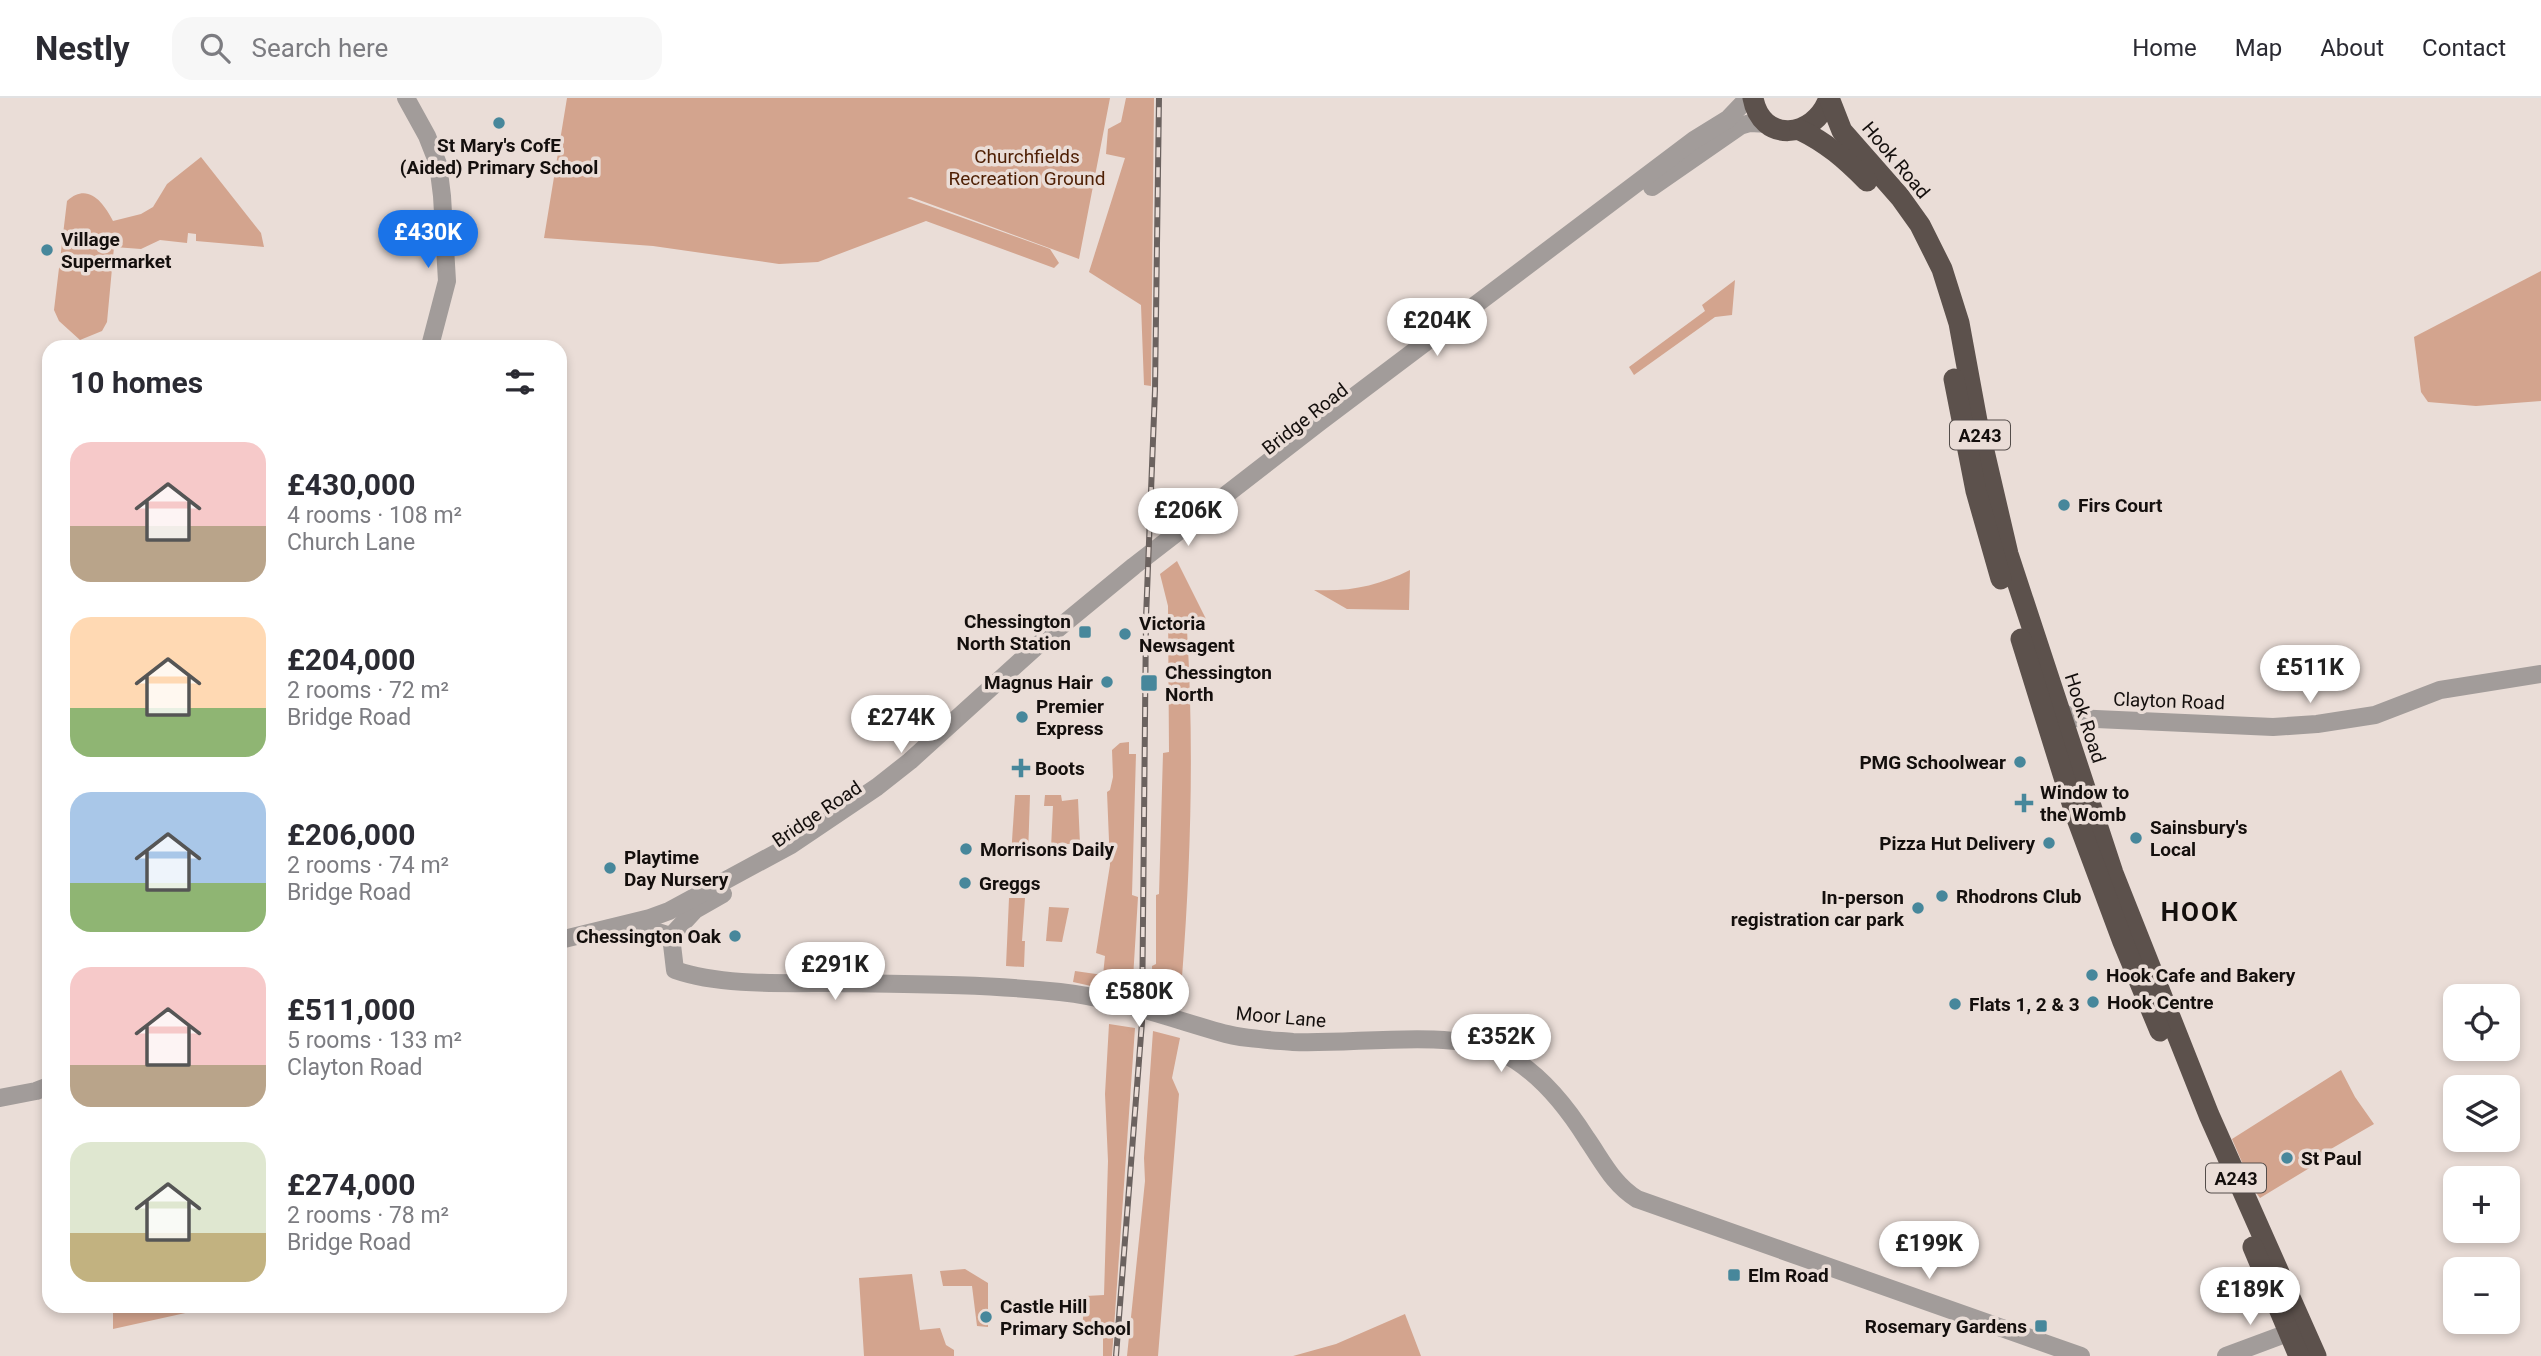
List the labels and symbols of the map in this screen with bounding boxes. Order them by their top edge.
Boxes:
marker: St Mary's CofE (Aided) Primary School [491,115,507,131]
street label: Hook Road [1857,117,1935,203]
place label: St Mary's CofE (Aided) Primary School [400,134,598,179]
park label: Churchfields Recreation Ground [949,145,1106,190]
pin: £430K [379,211,477,270]
place label: Village Supermarket [61,228,172,273]
marker: Village Supermarket [39,242,55,258]
pin: £204K [1388,299,1486,358]
street label: Bridge Road [1257,378,1353,460]
road number: A243 [1950,421,2010,450]
pin: £206K [1139,489,1237,548]
place label: Firs Court [2078,494,2163,517]
marker: Firs Court [2056,497,2072,513]
place label: Chessington North Station [957,610,1071,655]
place label: Victoria Newsagent [1139,612,1235,657]
marker: Chessington North Station [1077,624,1093,640]
marker: Victoria Newsagent [1117,626,1133,642]
pin: £511K [2261,646,2359,705]
place label: Chessington North [1165,661,1272,706]
street label: Hook Road [2060,670,2110,766]
place label: Magnus Hair [984,671,1093,694]
marker: Chessington North [1139,673,1159,693]
marker: Magnus Hair [1099,674,1115,690]
street label: Clayton Road [2113,688,2225,714]
place label: Premier Express [1036,695,1104,740]
pin: £274K [852,696,950,755]
marker: Premier Express [1014,709,1030,725]
place label: PMG Schoolwear [1859,751,2006,774]
marker: PMG Schoolwear [2012,754,2028,770]
place label: Boots [1035,757,1085,780]
marker: Boots [1013,760,1029,776]
street label: Bridge Road [768,776,866,852]
place label: Window to the Womb [2040,781,2130,826]
marker: Window to the Womb [2014,793,2034,813]
place label: Sainsbury's Local [2150,816,2248,861]
marker: Sainsbury's Local [2128,830,2144,846]
place label: Pizza Hut Delivery [1879,832,2035,855]
marker: Pizza Hut Delivery [2041,835,2057,851]
place label: Morrisons Daily [980,838,1114,861]
marker: Morrisons Daily [958,841,974,857]
place label: Playtime Day Nursery [624,846,729,891]
marker: Playtime Day Nursery [602,860,618,876]
place label: Greggs [979,872,1041,895]
marker: Greggs [957,875,973,891]
place label: Rhodrons Club [1956,885,2082,908]
place label: In-person registration car park [1731,886,1905,931]
marker: Rhodrons Club [1934,888,1950,904]
district label: HOOK [2161,897,2239,927]
marker: In-person registration car park [1910,900,1926,916]
place label: Chessington Oak [576,925,722,948]
marker: Chessington Oak [727,928,743,944]
pin: £291K [786,942,884,1002]
place label: Hook Cafe and Bakery [2106,964,2296,987]
marker: Hook Cafe and Bakery [2084,967,2100,983]
pin: £580K [1090,970,1188,1029]
place label: Hook Centre [2107,991,2214,1014]
place label: Flats 1, 2 & 3 [1969,993,2080,1016]
marker: Hook Centre [2085,994,2101,1010]
marker: Flats 1, 2 & 3 [1947,996,1963,1012]
street label: Moor Lane [1235,1002,1327,1032]
pin: £352K [1452,1014,1550,1074]
place label: St Paul [2301,1147,2362,1170]
marker: St Paul [2279,1150,2295,1166]
road number: A243 [2206,1163,2266,1192]
pin: £199K [1880,1222,1978,1281]
place label: Elm Road [1748,1264,1829,1287]
marker: Elm Road [1726,1267,1742,1283]
pin: £189K [2201,1268,2299,1327]
place label: Castle Hill Primary School [1000,1295,1131,1340]
marker: Castle Hill Primary School [978,1309,994,1325]
place label: Rosemary Gardens [1865,1315,2027,1338]
marker: Rosemary Gardens [2033,1318,2049,1334]

